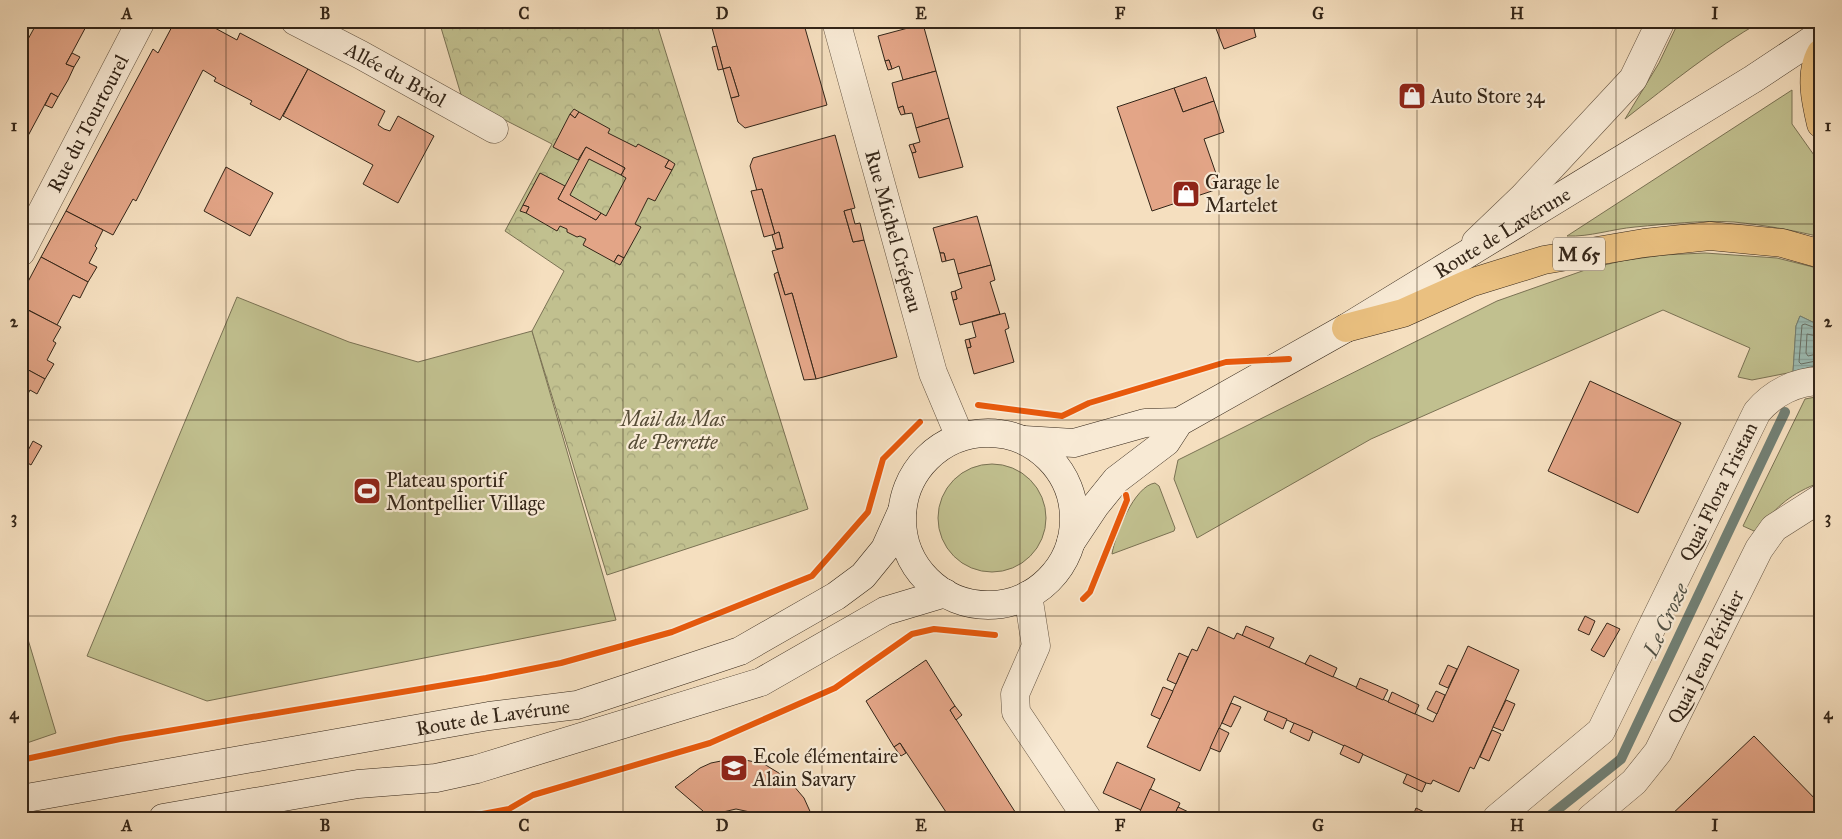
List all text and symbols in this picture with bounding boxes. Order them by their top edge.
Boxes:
text: A [121,4,133,23]
text: B [320,4,330,23]
text: C [519,4,530,23]
text: D [716,4,729,23]
text: E [915,4,927,23]
text: F [1115,4,1126,23]
text: G [1312,4,1324,23]
text: H [1510,4,1524,23]
text: I [1712,4,1719,23]
street label: Allée du Briol [340,36,451,112]
street label: Rue du Tourtourel [42,50,134,196]
shop icon: Auto Store 34 [1397,81,1427,111]
place label: Auto Store 34 [1430,84,1545,108]
text: 1 [11,116,18,135]
text: 1 [1825,116,1832,135]
street label: Rue Michel Crépeau [860,147,928,316]
place label: Garage le Martelet [1205,170,1280,217]
shop icon: Garage le Martelet [1171,179,1201,209]
street label: Route de Lavérune [1430,182,1575,283]
road number: M 65 [1553,238,1605,270]
text: 2 [10,312,19,331]
text: 2 [1824,312,1833,331]
park label: Mail du Mas de Perrette [619,407,727,454]
street label: Quai Flora Tristan [1674,418,1762,565]
place label: Plateau sportif Montpellier Village [386,468,545,516]
sports icon: Plateau sportif Montpellier Village [352,476,382,506]
text: 3 [11,508,17,528]
text: 3 [1825,508,1831,528]
water label: Le Croze [1637,578,1695,662]
street label: Quai Jean Péridier [1662,585,1749,727]
street label: Route de Lavérune [414,694,571,741]
text: 4 [10,704,20,724]
text: 4 [1824,704,1834,724]
place label: Ecole élémentaire Alain Savary [752,744,898,791]
school or university icon: Ecole élémentaire Alain Savary [719,753,749,783]
text: A [121,816,133,835]
text: B [320,816,330,835]
text: C [519,816,530,835]
text: D [716,816,729,835]
text: E [915,816,927,835]
text: F [1115,816,1126,835]
text: G [1312,816,1324,835]
text: H [1510,816,1524,835]
text: I [1712,816,1719,835]

